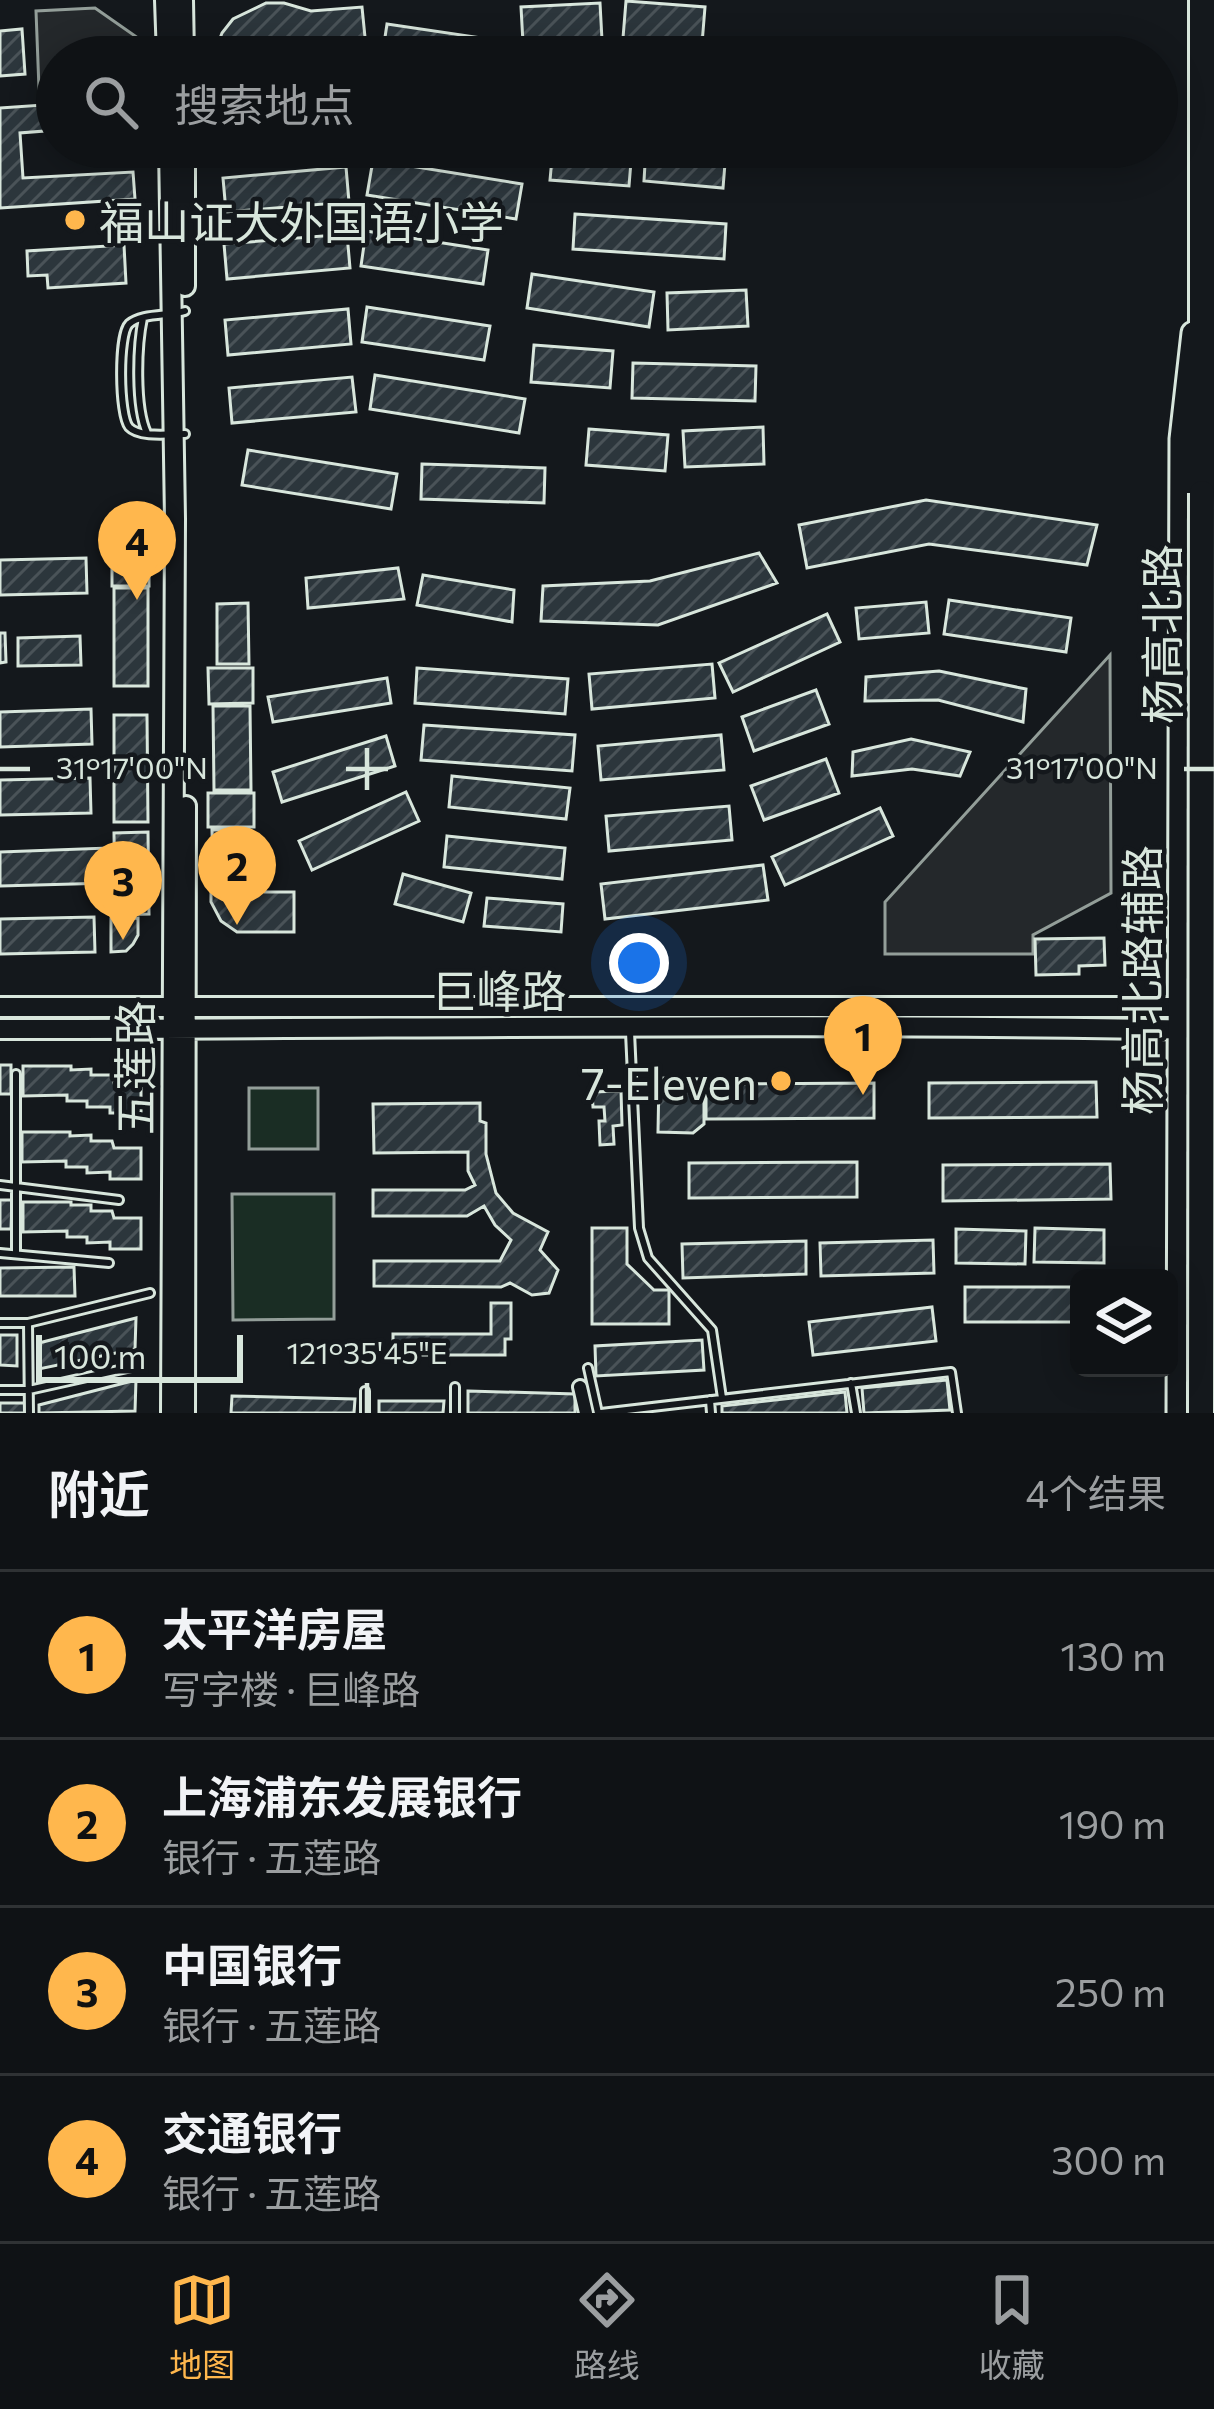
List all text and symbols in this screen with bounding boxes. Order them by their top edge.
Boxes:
search box [36,36,1178,168]
icon: search [78,69,144,135]
text: 搜索地点 [174,76,354,131]
place label: 福山证大外国语小学 [99,193,504,248]
marker: 福山证大外国语小学 [62,207,88,233]
pin: 4 [98,501,176,600]
street label: 杨高北路 [1133,544,1188,724]
text: 31°17'00"N [56,748,208,785]
text: 31°17'00"N [1006,748,1158,785]
pin: 2 [198,826,276,925]
pin: 3 [84,841,162,940]
street label: 杨高北路辅路 [1113,845,1168,1115]
your location [609,933,669,993]
street label: 巨峰路 [431,962,567,1017]
pin: 1 [824,996,902,1095]
street label: 五莲路 [106,1000,161,1136]
place label: 7-Eleven [581,1054,757,1109]
marker: 7-Eleven [768,1068,794,1094]
map controls [1070,1269,1178,1377]
button: layers [1070,1269,1178,1377]
scale bar [36,1329,243,1382]
text: 121°35'45"E [286,1333,448,1370]
text: 100 m [54,1335,146,1376]
text: 附近 [48,1461,150,1524]
text: 4个结果 [1026,1468,1166,1516]
text: 太平洋房屋 [162,1600,387,1655]
text: 1 [78,1631,96,1679]
text: 130 m [1060,1631,1166,1679]
text: 写字楼 · 巨峰路 [162,1664,420,1712]
text: 上海浦东发展银行 [162,1768,522,1823]
text: 2 [76,1799,98,1847]
text: 190 m [1059,1799,1166,1847]
text: 银行 · 五莲路 [162,1832,381,1880]
text: 中国银行 [162,1936,342,1991]
text: 3 [76,1967,98,2015]
text: 250 m [1055,1967,1166,2015]
text: 银行 · 五莲路 [162,2000,381,2048]
text: 交通银行 [162,2104,342,2159]
text: 4 [75,2135,99,2183]
text: 300 m [1051,2135,1166,2183]
text: 银行 · 五莲路 [162,2168,381,2216]
tab: 地图 [169,2267,235,2387]
tab: 路线 [574,2267,640,2387]
tab: 收藏 [979,2267,1045,2387]

